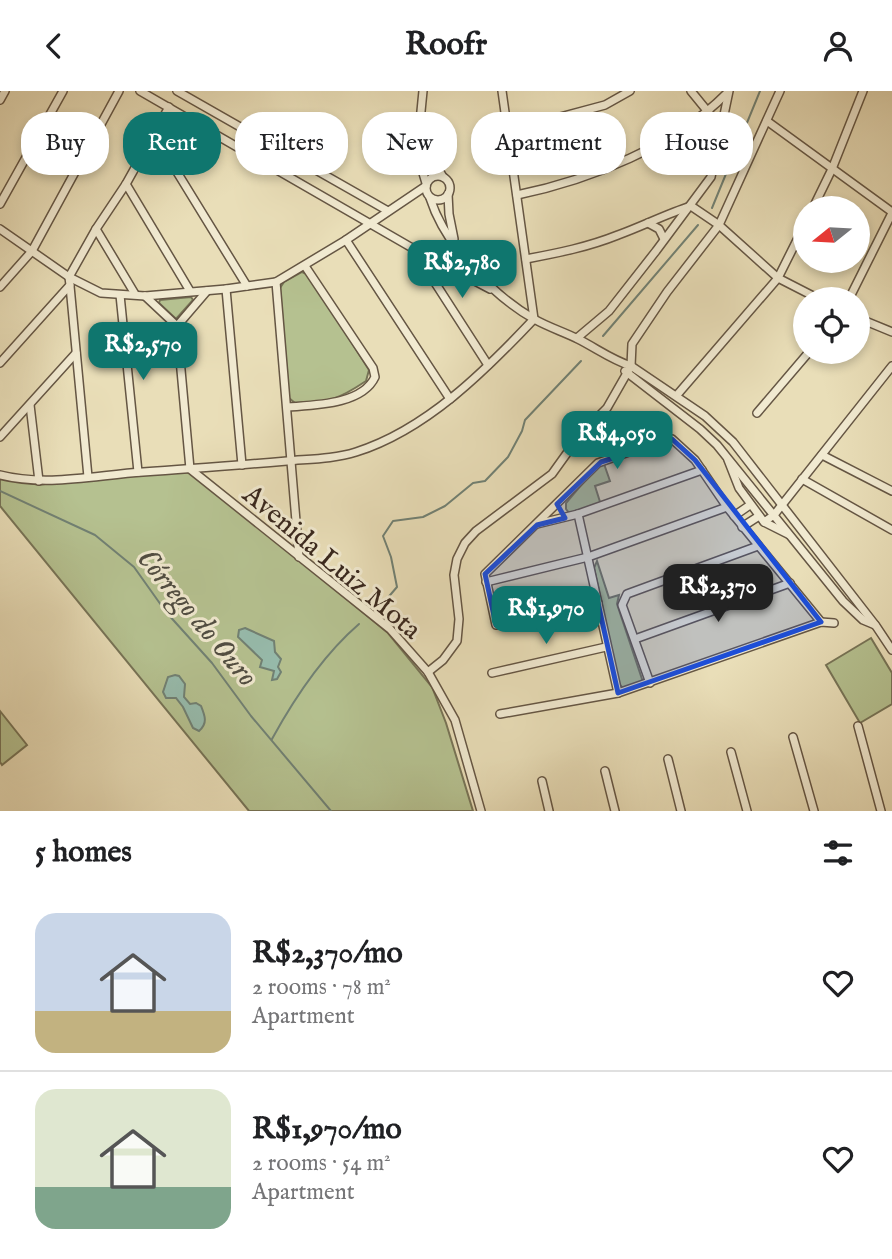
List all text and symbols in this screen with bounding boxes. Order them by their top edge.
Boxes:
text: Roofr [405,25,487,66]
icon: back [35,27,73,65]
icon: person [819,27,857,65]
chip: Buy [21,112,109,175]
chip: Rent [123,112,221,175]
chip: Filters [235,112,348,175]
chip: New [362,112,457,175]
chip: Apartment [471,112,626,175]
chip: House [640,112,753,175]
north arrow [793,196,870,273]
map controls [793,196,870,364]
pin: R$2,780 [397,241,527,300]
text: R$2,780 [424,248,500,277]
button: locate [793,287,870,364]
pin: R$2,570 [78,323,208,382]
text: R$2,570 [104,330,182,359]
pin: R$4,050 [552,411,682,471]
text: R$4,050 [578,419,656,448]
street label: Avenida Luiz Mota [234,477,429,648]
water label: Córrego do Ouro [128,541,265,695]
pin: R$2,370 [653,565,783,624]
text: R$2,370 [679,572,757,601]
pin: R$1,970 [481,587,611,646]
text: R$1,970 [508,594,584,623]
text: 5 homes [35,834,132,872]
icon: filters [819,834,857,872]
text: R$2,370/mo [252,935,403,973]
icon: home [91,941,175,1025]
icon: heart [819,964,857,1002]
text: 2 rooms · 78 m² [252,973,391,1002]
text: Apartment [252,1002,355,1031]
text: R$1,970/mo [252,1111,402,1149]
icon: home [91,1117,175,1201]
icon: heart [819,1140,857,1178]
text: 2 rooms · 54 m² [252,1149,391,1178]
text: Apartment [252,1178,355,1207]

